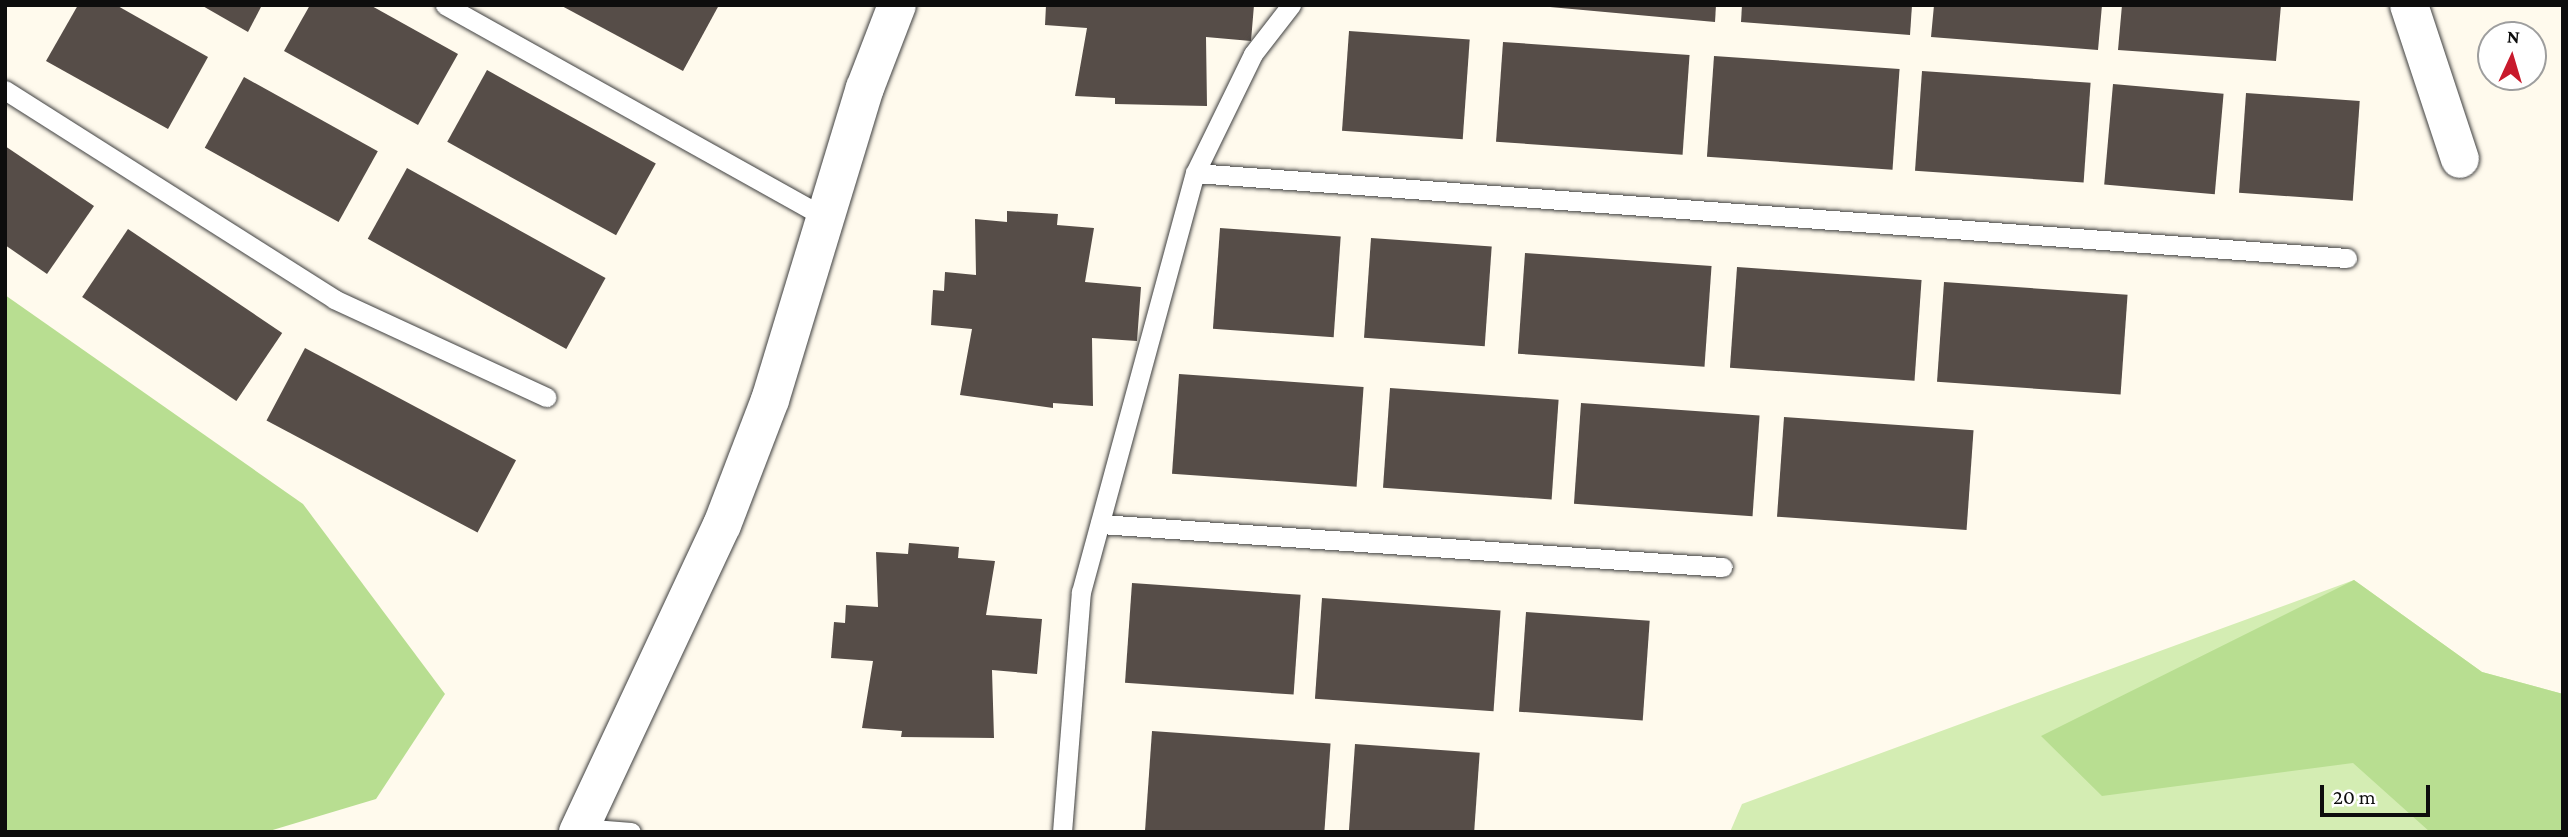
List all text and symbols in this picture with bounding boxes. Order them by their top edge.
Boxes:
north arrow [2477,21,2547,91]
text: N [2506,26,2521,47]
scale bar [2323,770,2433,814]
text: 20 m [2333,785,2376,809]

